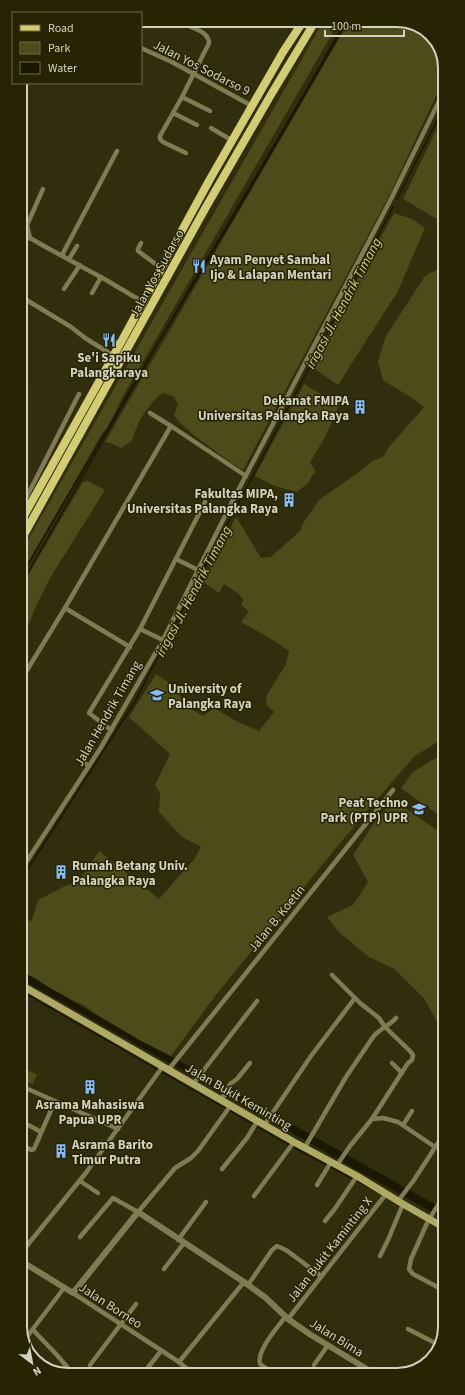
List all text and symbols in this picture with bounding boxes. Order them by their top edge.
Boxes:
legend [12,12,142,84]
scale bar [325,12,404,38]
text: 100 m [331,18,361,35]
text: Road [48,20,74,37]
street label: Jalan Yos Sodarso 9 [150,36,253,100]
text: Park [48,40,70,57]
text: Water [48,60,78,77]
street label: Jalan Yos Sudarso [125,226,188,321]
water label: irigasi Jl. Hendrik Timang [301,234,387,373]
place label: Ayam Penyet Sambal Ijo & Lalapan Mentari [209,251,331,284]
restaurant icon: Ayam Penyet Sambal Ijo & Lalapan Mentari [191,258,207,274]
restaurant icon: Se'i Sapiku Palangkaraya [101,332,117,348]
place label: Se'i Sapiku Palangkaraya [70,349,148,382]
place label: Dekanat FMIPA Universitas Palangka Raya [198,392,350,425]
building icon: Dekanat FMIPA Universitas Palangka Raya [352,399,368,415]
place label: Fakultas MIPA, Universitas Palangka Raya [127,485,278,518]
building icon: Fakultas MIPA, Universitas Palangka Raya [281,492,297,508]
water label: irigasi Jl. Hendrik Timang [151,522,237,661]
street label: Jalan Hendrik Timang [70,657,146,770]
place label: University of Palangka Raya [168,680,252,713]
school or university icon: University of Palangka Raya [149,687,165,703]
place label: Peat Techno Park (PTP) UPR [320,794,408,827]
school or university icon: Peat Techno Park (PTP) UPR [411,801,427,817]
place label: Rumah Betang Univ. Palangka Raya [72,857,188,890]
building icon: Rumah Betang Univ. Palangka Raya [53,864,69,880]
street label: Jalan B. Koetin [244,881,309,956]
street label: Jalan Bukit Keminting [182,1059,295,1135]
building icon: Asrama Mahasiswa Papua UPR [82,1079,98,1095]
place label: Asrama Mahasiswa Papua UPR [35,1096,144,1129]
place label: Asrama Barito Timur Putra [71,1136,153,1169]
building icon: Asrama Barito Timur Putra [53,1143,69,1159]
street label: Jalan Bukit Kaminting X [283,1193,377,1306]
street label: Jalan Borneo [75,1279,146,1333]
street label: Jalan Bima [306,1314,367,1362]
north arrow [12,1343,52,1383]
text: N [30,1363,44,1379]

